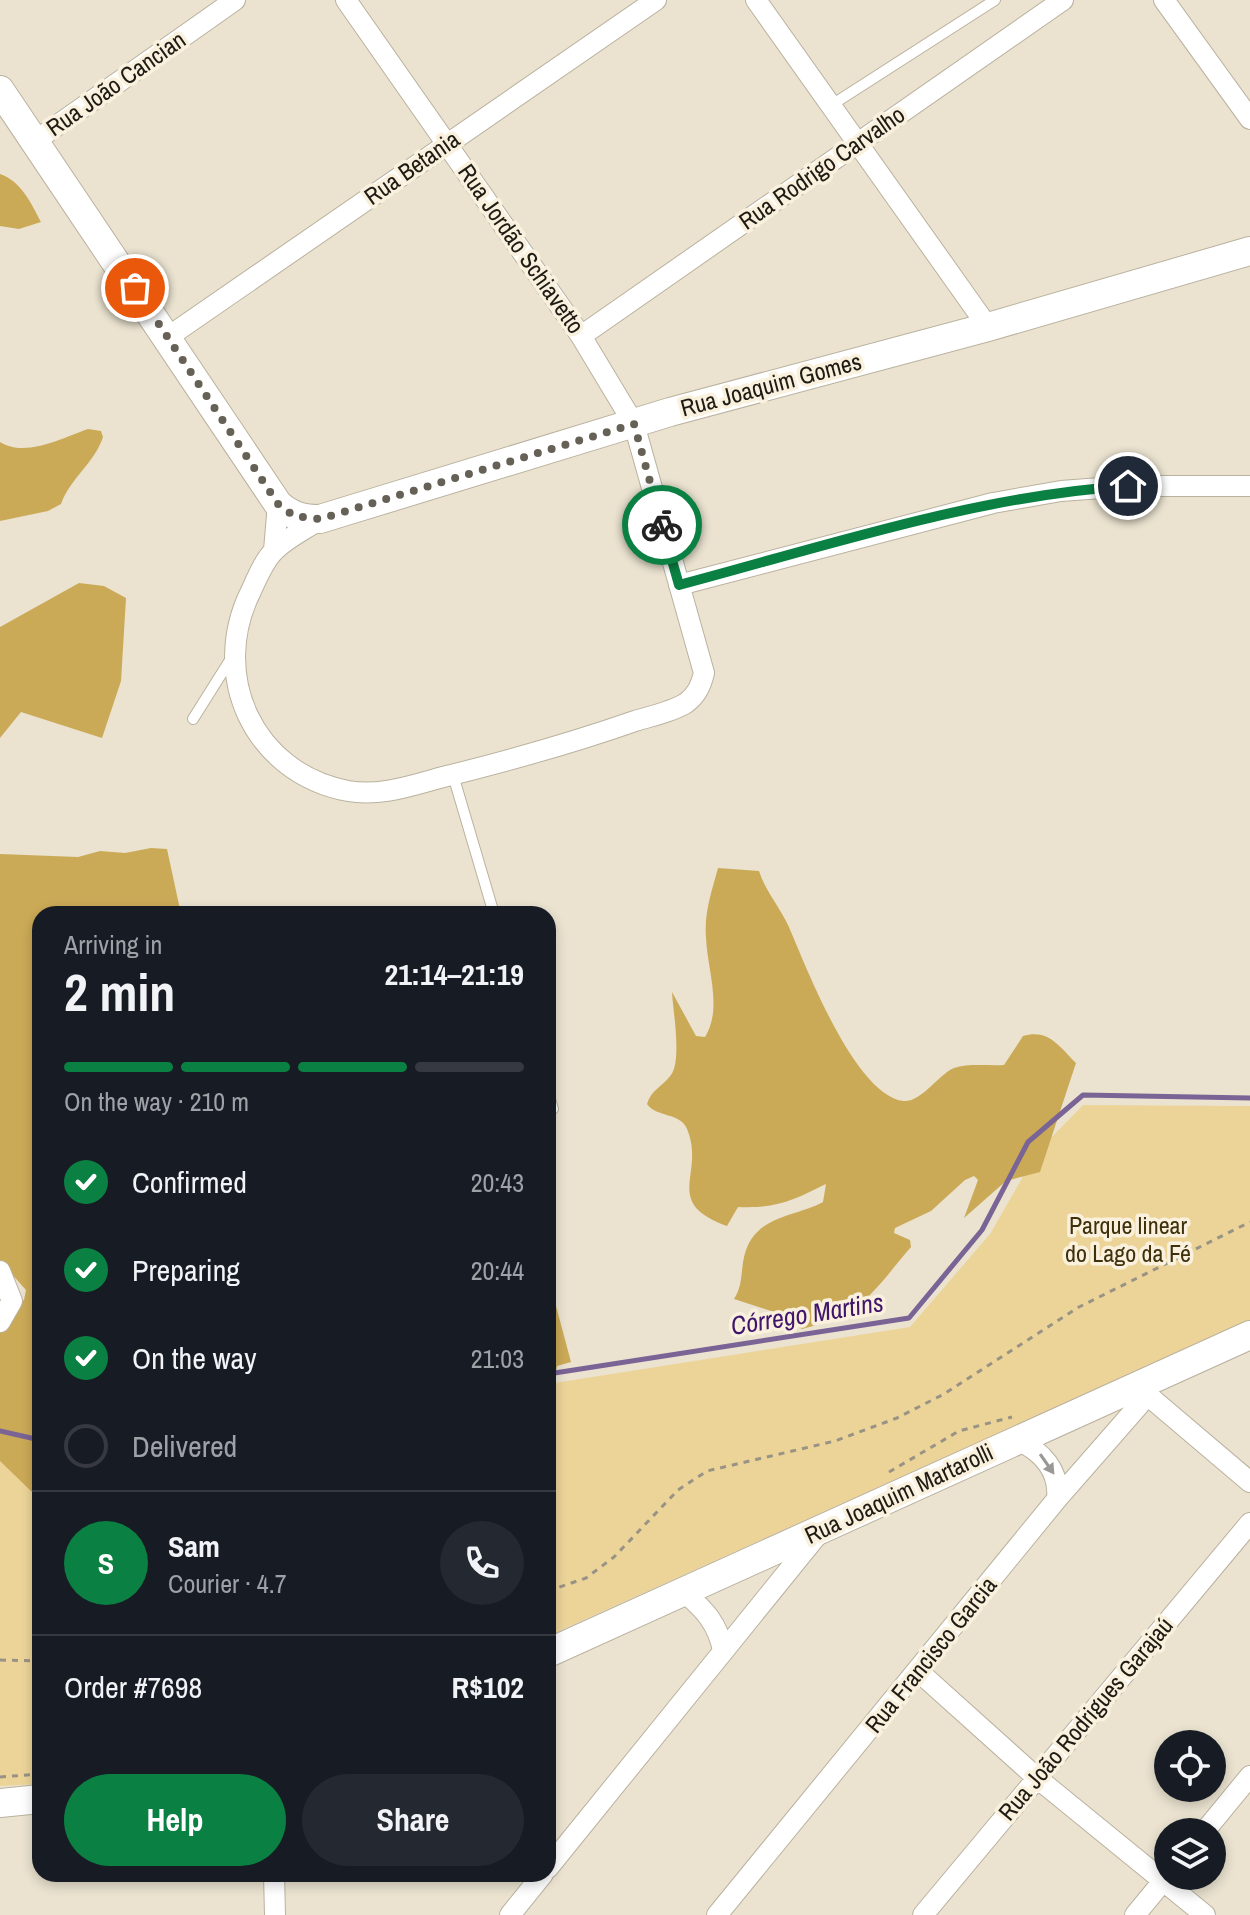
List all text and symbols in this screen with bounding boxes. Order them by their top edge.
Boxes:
street label: Rua João Cancian [39,23,191,143]
street label: Rua Rodrigo Carvalho [732,98,911,236]
street label: Rua Betania [357,123,465,212]
street label: Rua Jordão Schiavetto [451,157,592,340]
pin [101,254,169,322]
icon: bag [113,266,157,310]
street label: Rua Joaquim Gomes [677,345,865,424]
pin [1094,452,1162,520]
icon: home [1106,464,1150,508]
courier [622,485,702,565]
icon: bike [640,503,684,547]
text: Arriving in [64,927,162,962]
text: 21:14–21:19 [385,954,524,994]
text: 2 min [64,957,175,1027]
text: On the way · 210 m [64,1084,249,1119]
icon: check [64,1160,108,1204]
text: Confirmed [132,1162,247,1202]
text: 20:43 [471,1165,524,1200]
park label: Parque linear do Lago da Fé [1065,1209,1191,1269]
icon: check [64,1248,108,1292]
text: Preparing [132,1250,240,1290]
text: 20:44 [471,1253,524,1288]
water label: Córrego Martins [728,1284,886,1343]
icon: check [64,1336,108,1380]
text: On the way [132,1338,256,1378]
text: 21:03 [471,1341,524,1376]
text: Delivered [132,1426,237,1466]
street label: Rua Joaquim Martarolli [799,1435,998,1551]
one-way arrow [1039,1453,1054,1474]
button: phone [440,1521,524,1605]
text: Sam [168,1526,220,1566]
text: S [98,1543,114,1583]
text: Courier · 4.7 [168,1566,287,1601]
street label: Rua Francisco Garcia [857,1569,1003,1739]
street label: Rua João Rodrigues Garajaú [991,1610,1180,1827]
text: Order #7698 [64,1667,202,1707]
text: R$102 [452,1667,524,1707]
map controls [1154,1730,1226,1890]
button: locate [1154,1730,1226,1802]
button: Help [64,1774,286,1866]
button: Share [302,1774,524,1866]
button: layers [1154,1818,1226,1890]

